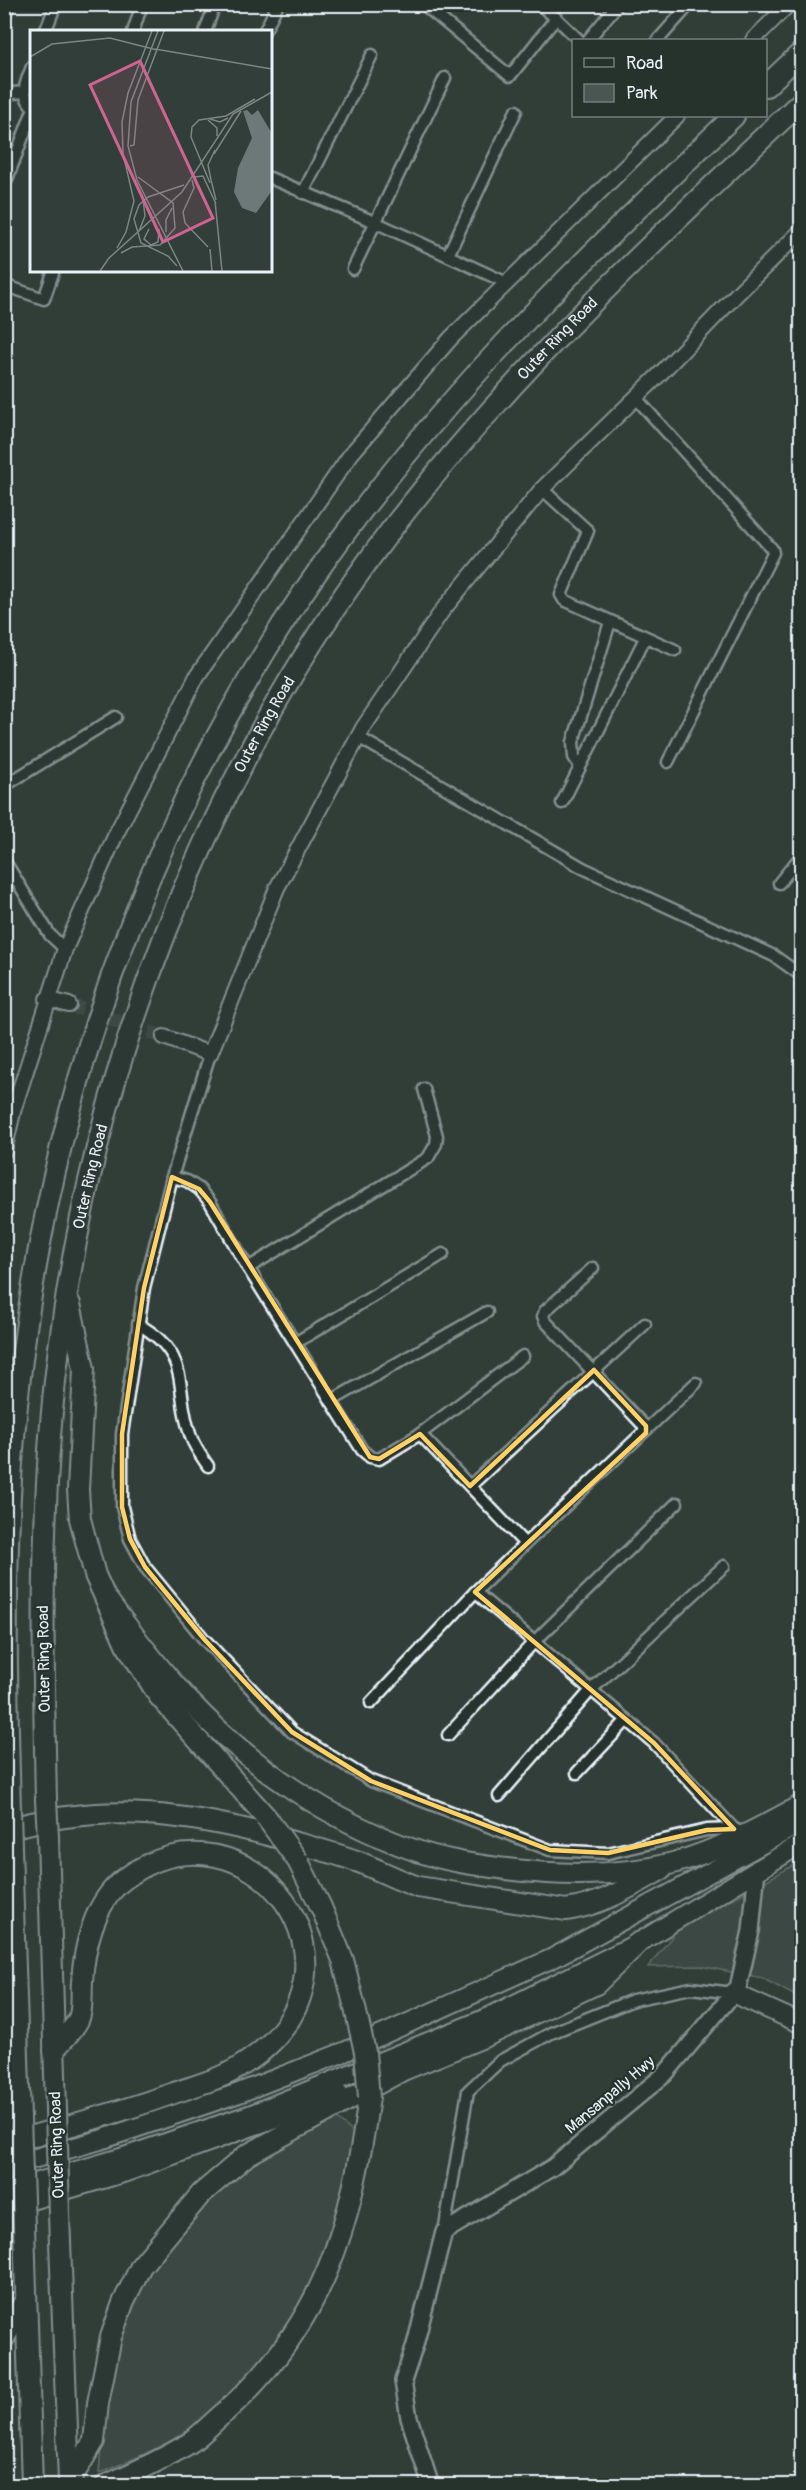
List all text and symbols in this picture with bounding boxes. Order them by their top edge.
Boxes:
inset map [30,30,272,272]
legend [572,39,767,117]
text: Road [626,52,663,75]
text: Park [626,82,658,105]
street label: Outer Ring Road [513,293,602,384]
street label: Outer Ring Road [230,673,300,776]
street label: Outer Ring Road [69,1122,113,1231]
street label: Outer Ring Road [33,1605,55,1713]
street label: Mansanpally Hwy [561,2052,659,2138]
street label: Outer Ring Road [45,2091,69,2199]

